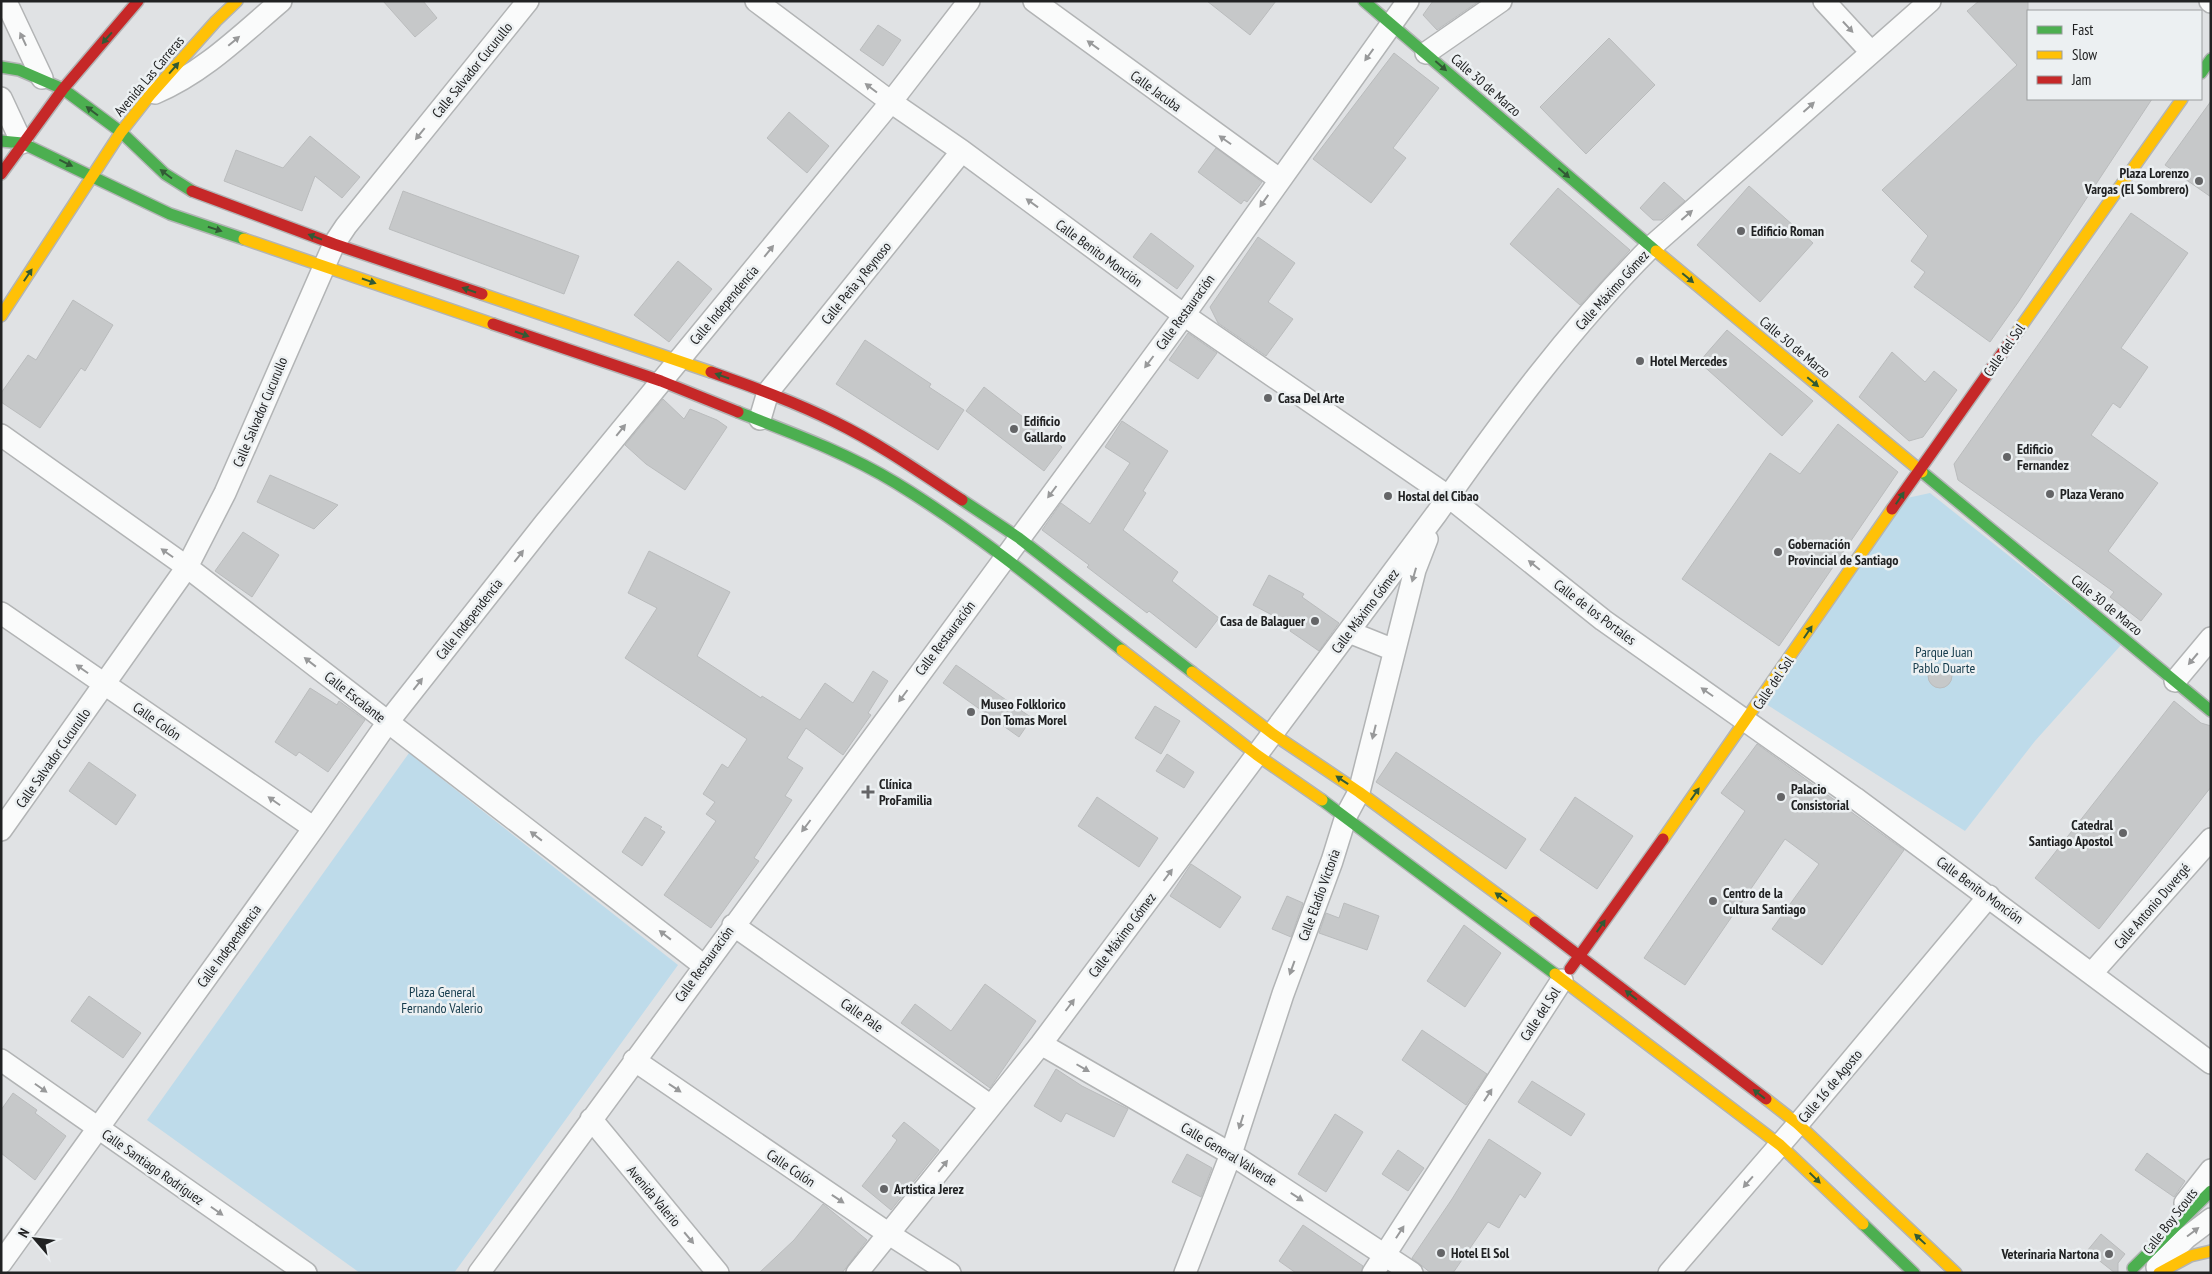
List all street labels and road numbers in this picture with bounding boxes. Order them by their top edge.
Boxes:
street label: Calle Salvador Cucurullo [428,19,516,121]
street label: Avenida Las Carreras [110,32,188,120]
street label: Calle 30 de Marzo [1447,50,1525,120]
street label: Calle Jacuba [1127,66,1185,116]
street label: Calle Benito Monción [1052,216,1146,290]
street label: Calle Peña y Reynoso [817,238,895,328]
street label: Calle Máximo Gómez [1571,246,1653,334]
street label: Calle Independencia [686,262,762,348]
street label: Calle Restauración [1152,271,1218,353]
street label: Calle 30 de Marzo [1756,312,1834,382]
street label: Calle del Sol [1979,319,2029,380]
street label: Calle Salvador Cucurullo [229,354,291,470]
street label: Calle Máximo Gómez [1327,565,1403,657]
street label: Calle 30 de Marzo [2068,571,2146,639]
street label: Calle Independencia [432,575,506,663]
street label: Calle de los Portales [1550,575,1640,649]
street label: Calle Restauración [911,597,979,679]
street label: Calle del Sol [1749,652,1798,713]
street label: Calle Escalante [321,667,389,727]
street label: Calle Colón [129,698,185,744]
street label: Calle Salvador Cucurullo [12,705,94,811]
street label: Calle Eladio Victoria [1294,847,1344,943]
street label: Calle Benito Monción [1933,853,2027,927]
street label: Calle Antonio Duvergé [2110,859,2194,953]
street label: Calle Máximo Gómez [1084,889,1160,981]
street label: Calle Independencia [193,901,265,991]
street label: Calle Restauración [671,923,737,1005]
street label: Calle del Sol [1516,983,1564,1044]
street label: Calle Pale [837,994,887,1036]
street label: Calle 16 de Agosto [1794,1046,1866,1126]
street label: Calle General Valverde [1178,1118,1280,1190]
street label: Calle Santiago Rodríguez [99,1125,207,1209]
street label: Calle Colón [763,1145,819,1191]
street label: Avenida Valerio [623,1162,685,1230]
street label: Calle Boy Scouts [2139,1184,2202,1258]

